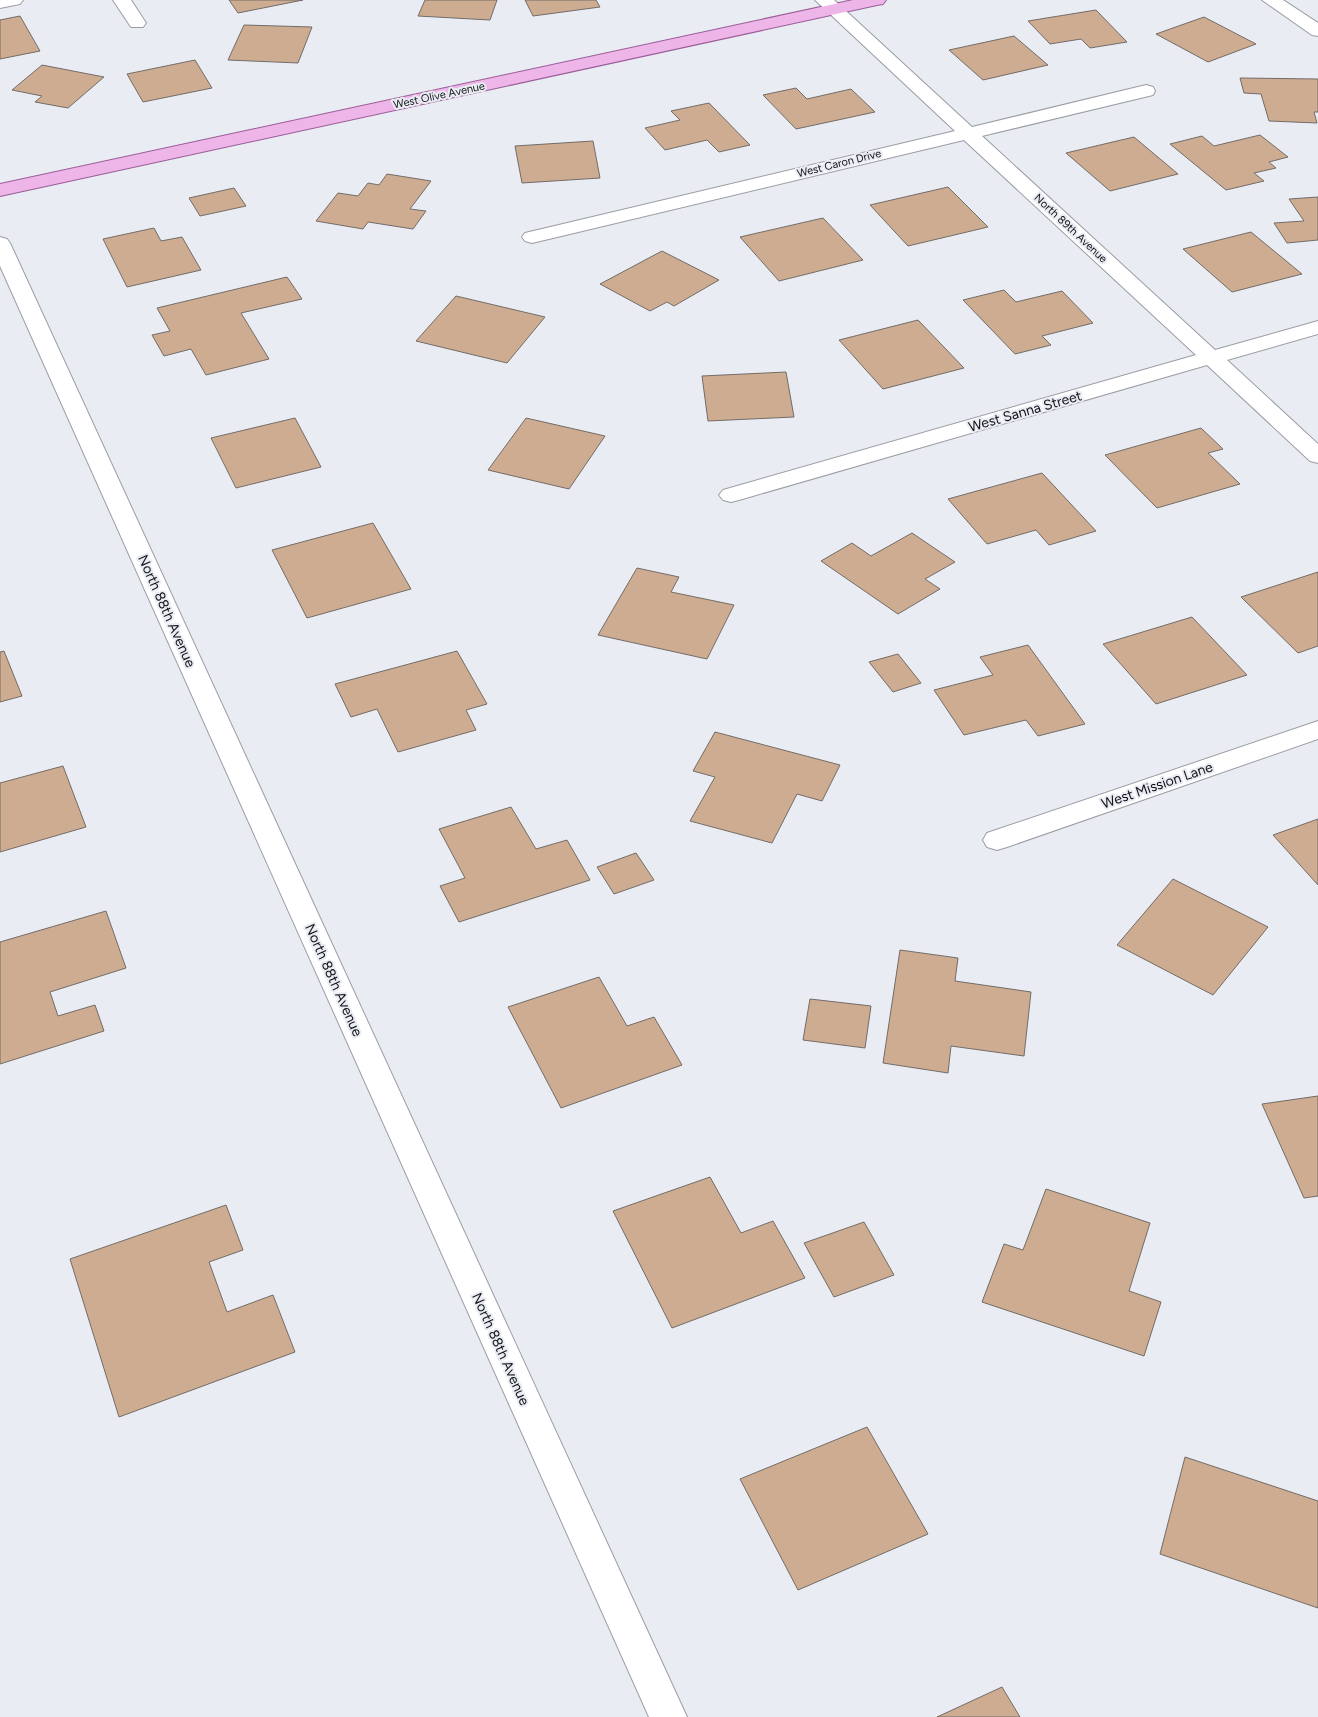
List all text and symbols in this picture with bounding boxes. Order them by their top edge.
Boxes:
street label: West Olive Avenue [392,79,486,112]
street label: West Caron Drive [796,147,882,180]
street label: North 89th Avenue [1032,191,1110,265]
street label: West Sanna Street [967,387,1084,436]
street label: North 88th Avenue [134,552,199,670]
street label: West Mission Lane [1099,758,1215,812]
street label: North 88th Avenue [301,921,366,1039]
street label: North 88th Avenue [468,1290,533,1408]

